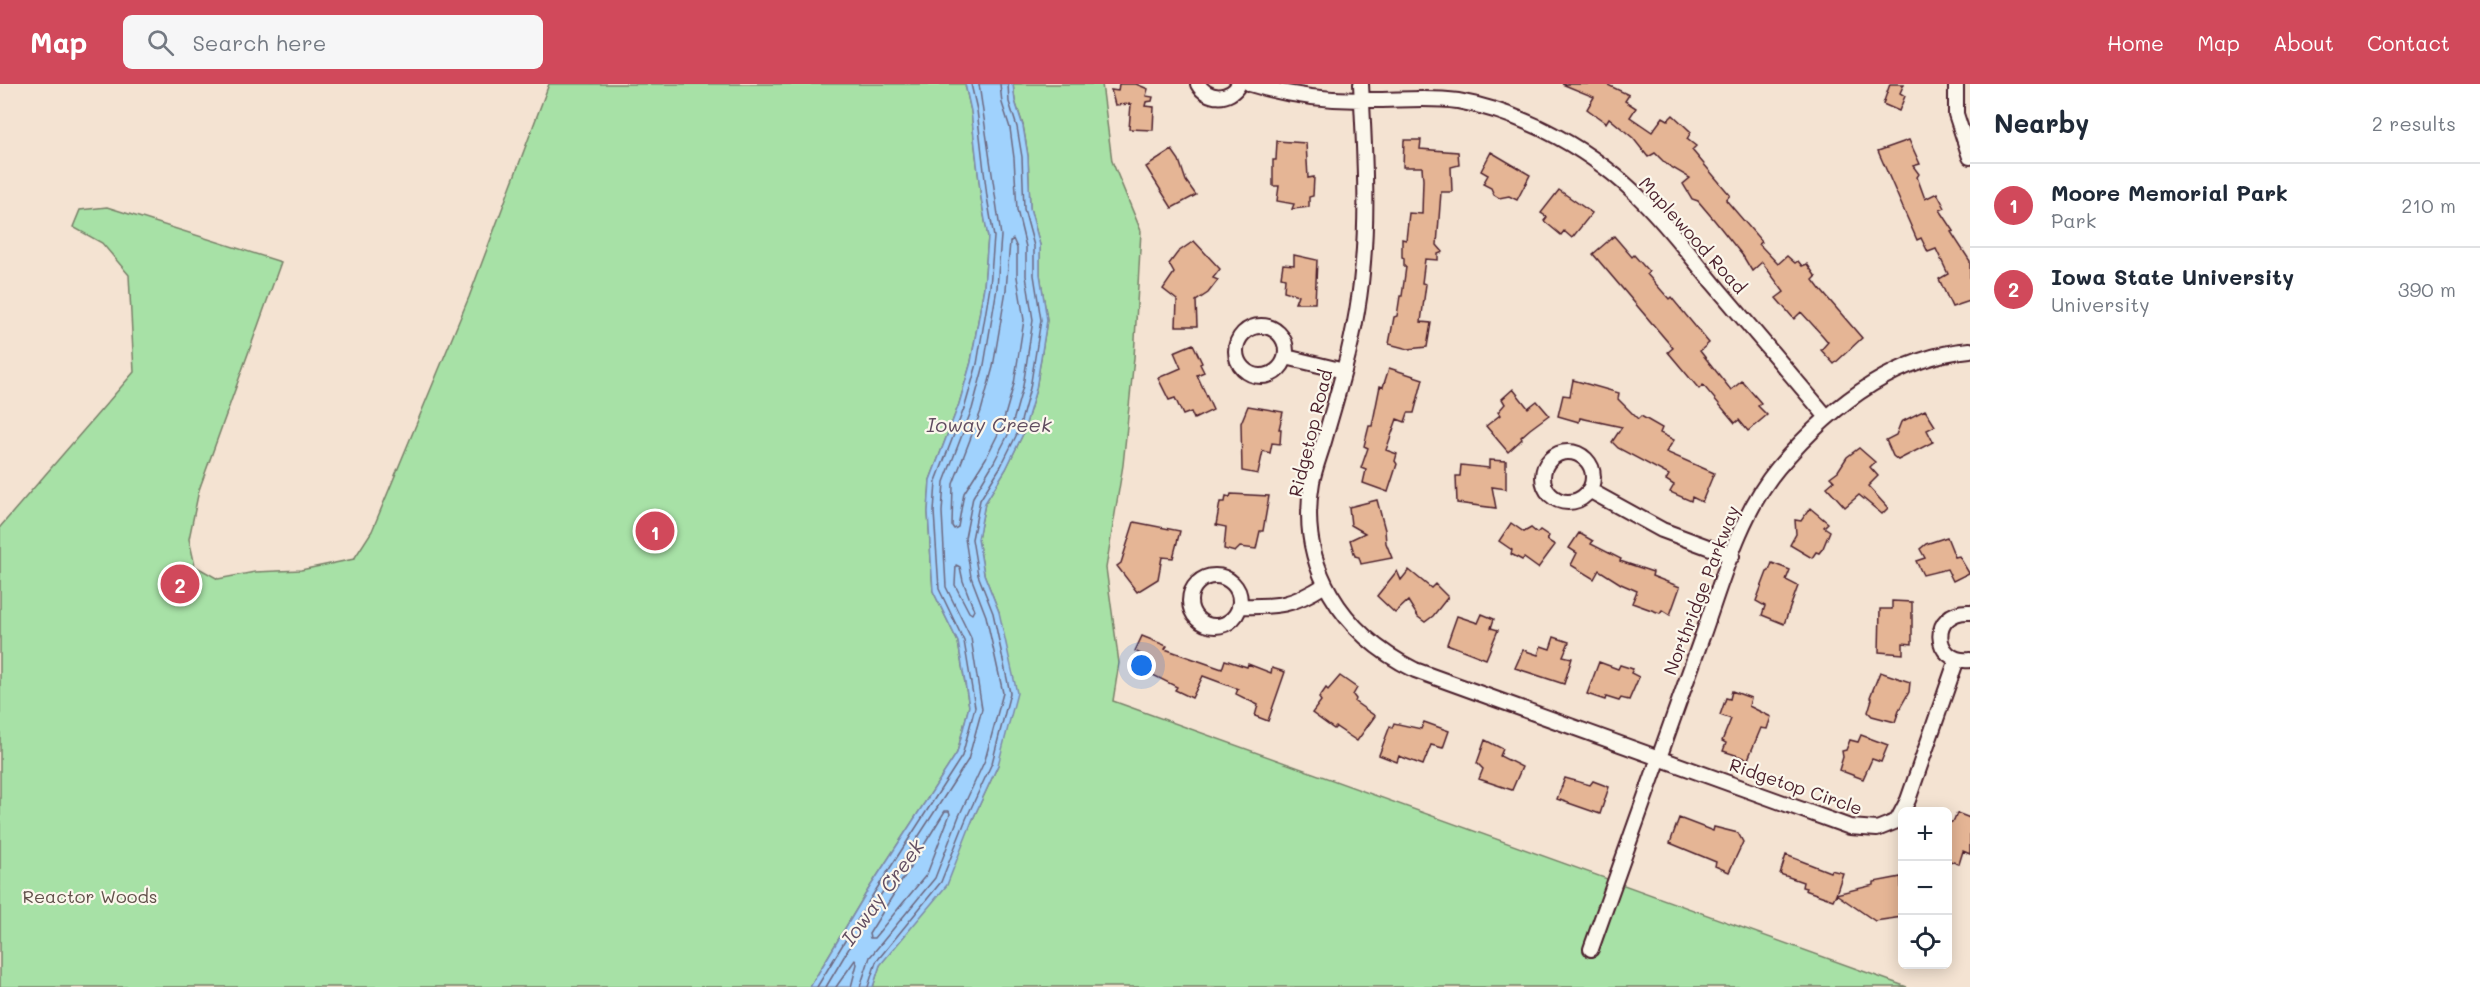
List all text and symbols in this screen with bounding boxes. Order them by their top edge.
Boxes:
search box [123,15,543,69]
text: Map [30,24,87,60]
icon: search [144,26,177,59]
text: Search here [192,28,326,57]
text: Home [2107,29,2164,56]
text: Map [2197,29,2240,56]
text: About [2273,29,2334,56]
text: Contact [2367,29,2450,56]
text: Nearby [1994,106,2089,140]
text: 2 results [2372,110,2456,136]
street label: Maplewood Road [1634,171,1752,299]
text: Moore Memorial Park [2051,178,2288,207]
text: 1 [2009,192,2018,218]
text: 210 m [2401,192,2456,218]
text: Park [2051,207,2096,233]
text: Iowa State University [2051,262,2294,291]
text: 2 [2008,276,2019,302]
text: 390 m [2398,276,2456,302]
text: University [2051,291,2150,317]
street label: Ridgetop Road [1283,367,1337,499]
water label: Ioway Creek [926,411,1052,437]
street label: Northridge Parkway [1658,502,1744,678]
pin: 1 [636,508,674,554]
pin: 2 [160,562,200,606]
your location [1127,651,1156,680]
street label: Ridgetop Circle [1726,752,1866,820]
map controls [1898,807,1952,969]
button: + [1898,807,1952,861]
water label: Ioway Creek [835,833,930,950]
button: − [1898,861,1952,915]
park label: Reactor Woods [22,884,158,908]
button: locate [1898,915,1952,969]

